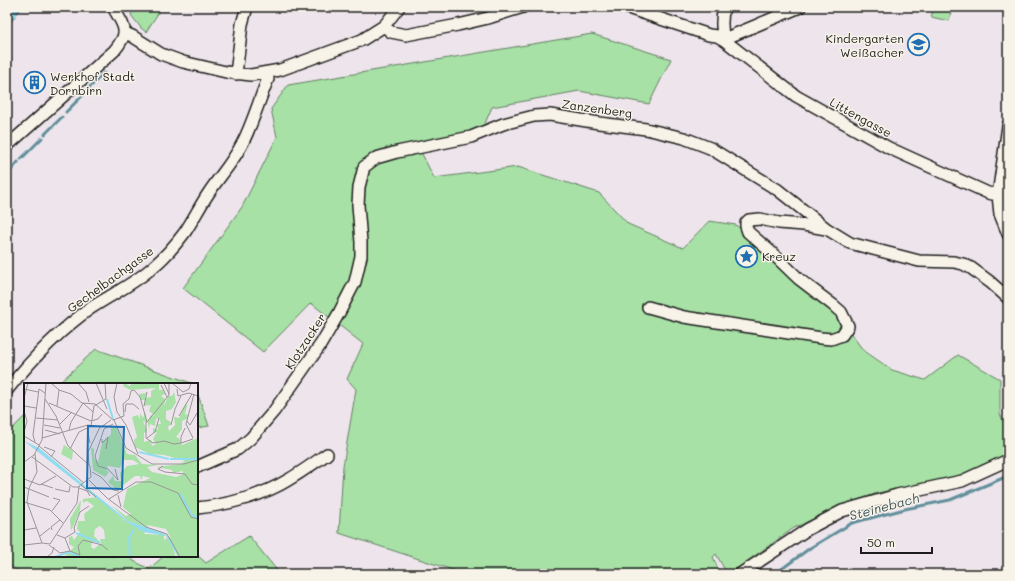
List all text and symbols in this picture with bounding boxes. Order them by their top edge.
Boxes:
place label: Kindergarten Weißacher [826,30,904,60]
school or university icon: Kindergarten Weißacher [906,32,932,58]
place label: Werkhof Stadt Dornbirn [50,68,135,98]
building icon: Werkhof Stadt Dornbirn [21,70,47,96]
street label: Littengasse [827,93,895,141]
street label: Zanzenberg [561,95,633,121]
street label: Gechelbachgasse [64,242,156,316]
place icon: Kreuz [734,243,760,269]
place label: Kreuz [762,248,796,264]
street label: Klotzacker [281,310,329,372]
inset map [24,383,198,557]
water label: Steinebach [847,489,921,523]
scale bar [861,529,932,555]
text: 50 m [867,534,895,550]

